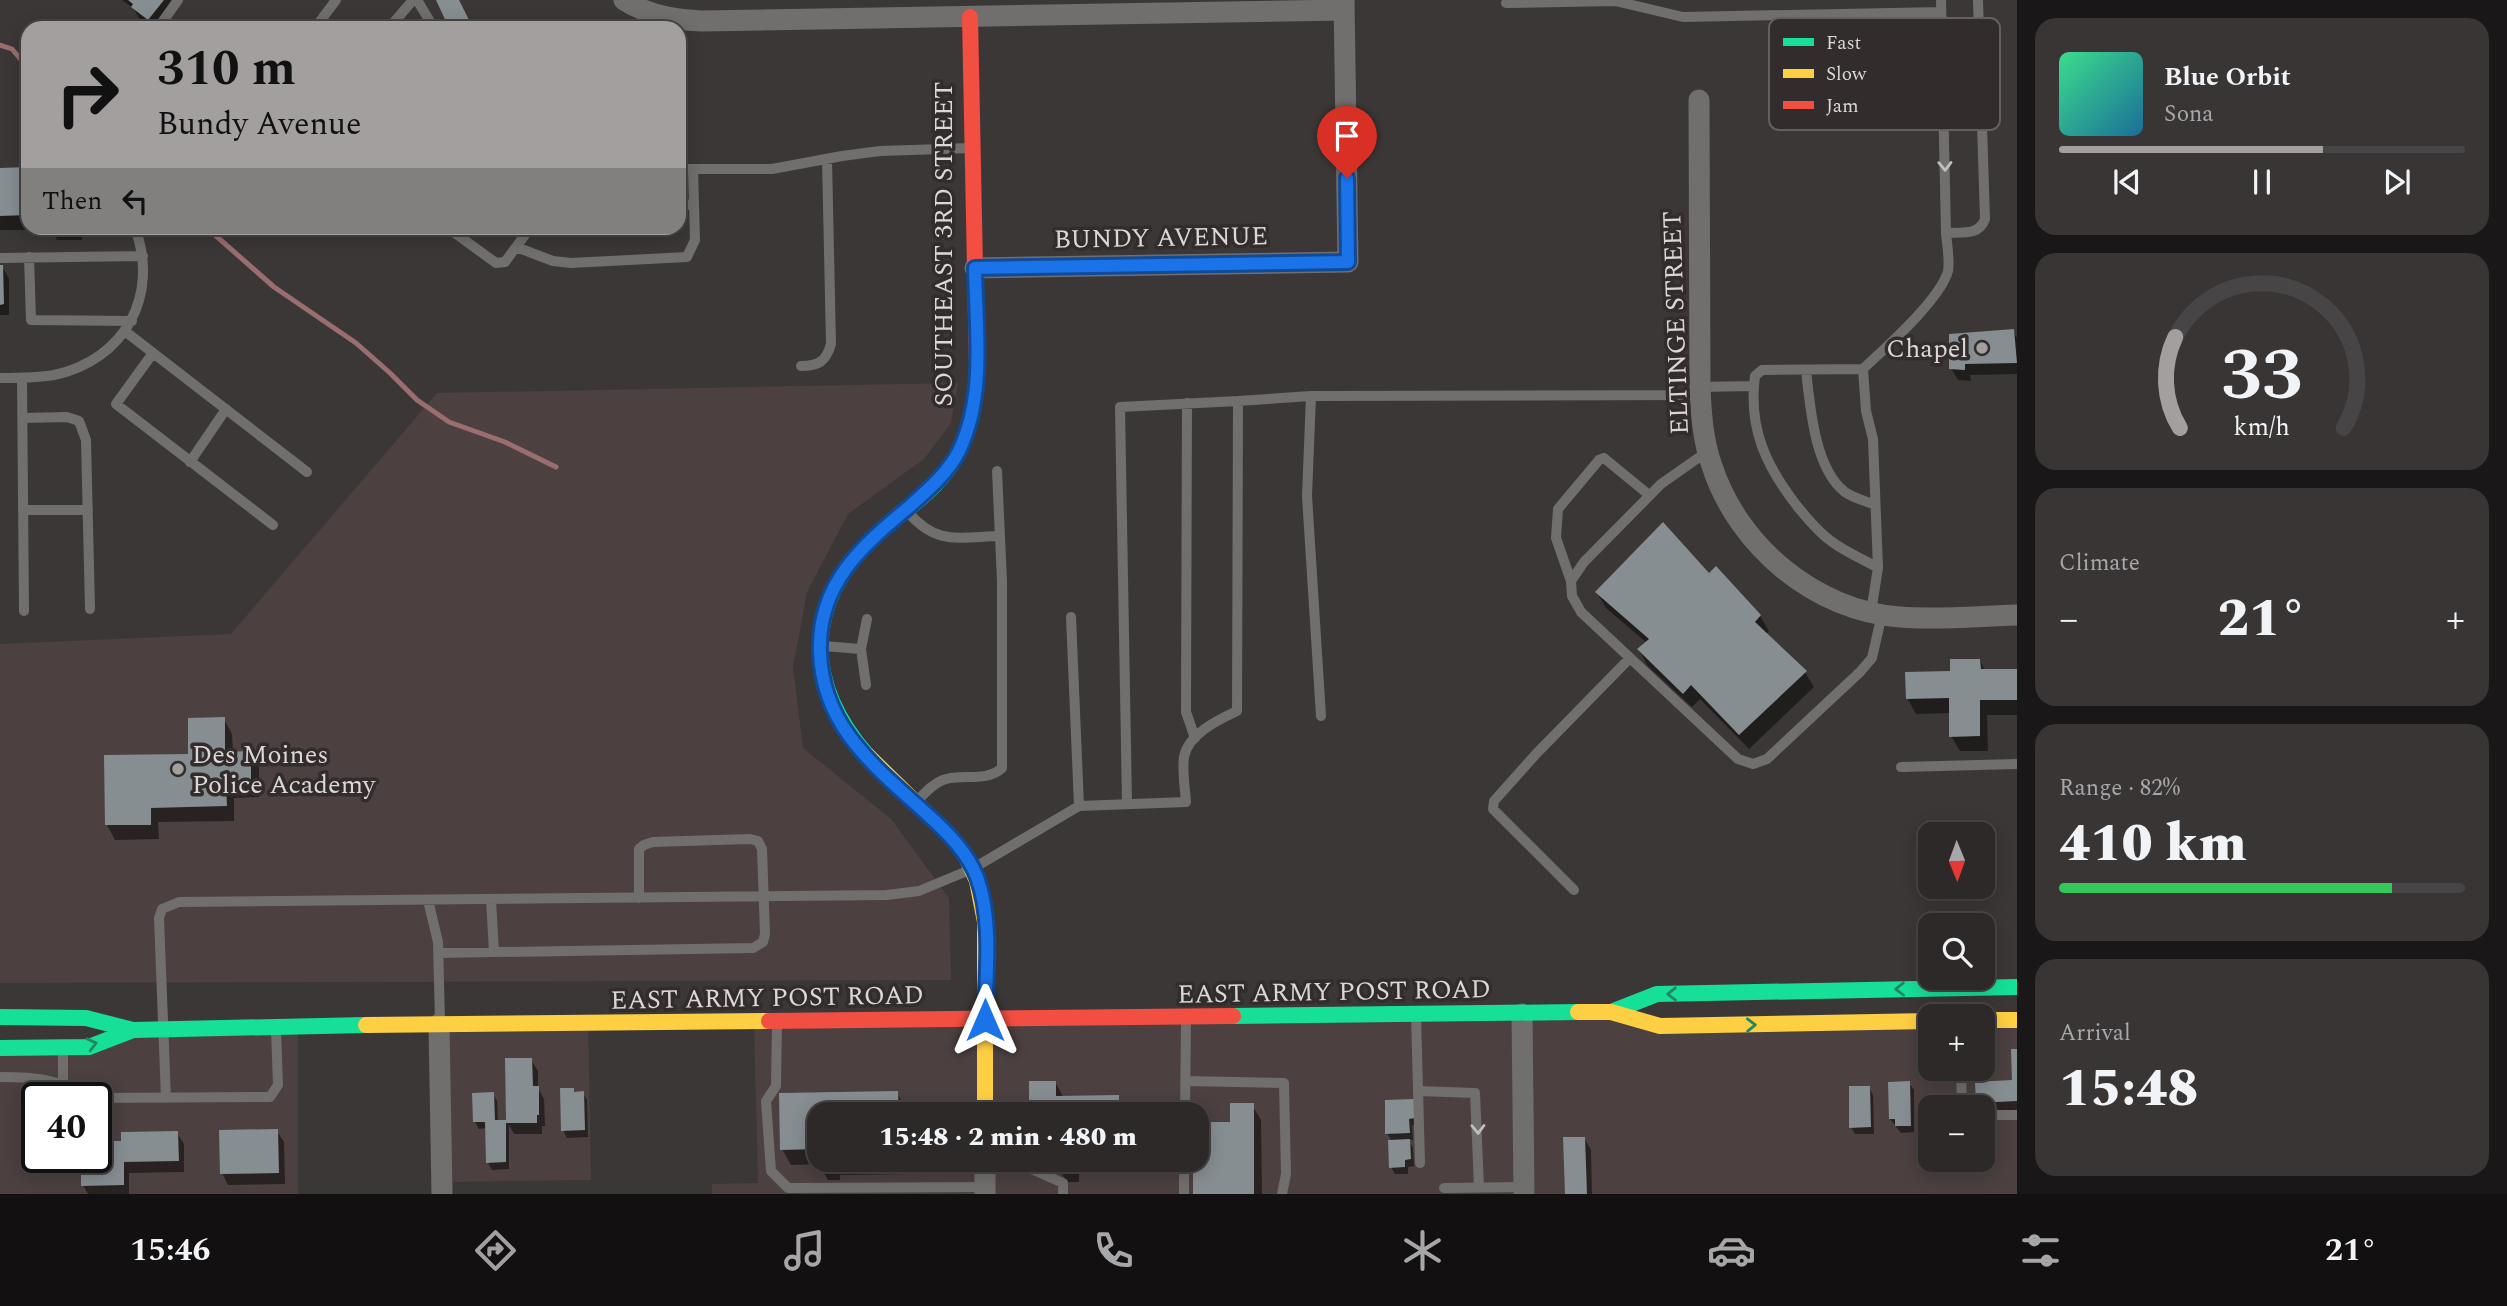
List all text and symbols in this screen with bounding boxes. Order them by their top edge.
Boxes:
legend [1769,18,2000,130]
text: Fast [1826,29,1862,58]
text: 310 m [157,32,296,107]
icon: right [42,49,133,140]
text: Blue Orbit [2164,57,2291,97]
text: Slow [1826,60,1867,89]
street label: SOUTHEAST 3RD STREET [924,81,964,407]
text: Jam [1826,92,1858,121]
text: Sona [2164,97,2214,132]
text: Bundy Avenue [157,100,362,149]
pin [1317,106,1377,178]
icon: arrive [1328,117,1366,155]
one-way arrow [1937,161,1952,172]
icon: previous [2108,163,2146,201]
icon: pause [2243,163,2281,201]
icon: next [2378,163,2416,201]
text: Then [42,181,102,221]
icon: left [116,182,154,220]
street label: ELTINGE STREET [1652,210,1700,436]
street label: BUNDY AVENUE [1054,216,1268,260]
text: 33 [2221,321,2303,432]
place label: Chapel [1886,329,1968,369]
marker: Chapel [1974,340,1990,356]
text: km/h [2234,409,2290,447]
text: Climate [2059,546,2140,581]
text: 21° [2218,580,2306,659]
text: − [2059,591,2078,649]
text: + [2446,591,2465,649]
place label: Des Moines Police Academy [192,735,377,805]
marker: Des Moines Police Academy [170,761,186,777]
text: Range · 82% [2059,771,2180,806]
text: 410 km [2059,805,2247,884]
north arrow [1918,822,1995,900]
map controls [1918,822,1995,1172]
button: search [1918,913,1995,990]
street label: EAST ARMY POST ROAD [1177,969,1491,1015]
street label: EAST ARMY POST ROAD [610,975,924,1021]
one-way arrow [1894,982,1905,997]
position arrow [948,983,1022,1057]
one-way arrow [1667,986,1677,1002]
button: + [1918,1004,1995,1081]
text: Arrival [2059,1016,2131,1051]
one-way arrow [1746,1017,1757,1032]
one-way arrow [86,1038,98,1052]
text: 15:48 [2059,1050,2198,1129]
speed limit sign: 40 [21,1082,112,1173]
button: − [1918,1095,1995,1172]
text: 15:48 · 2 min · 480 m [879,1117,1137,1157]
one-way arrow [1470,1124,1486,1134]
text: 15:46 [130,1226,210,1275]
icon: directions [471,1226,520,1275]
icon: music [780,1226,829,1275]
icon: phone [1089,1226,1138,1275]
icon: climate [1398,1226,1447,1275]
icon: car [1707,1226,1756,1275]
icon: filters [2016,1226,2065,1275]
text: 21° [2325,1226,2377,1275]

